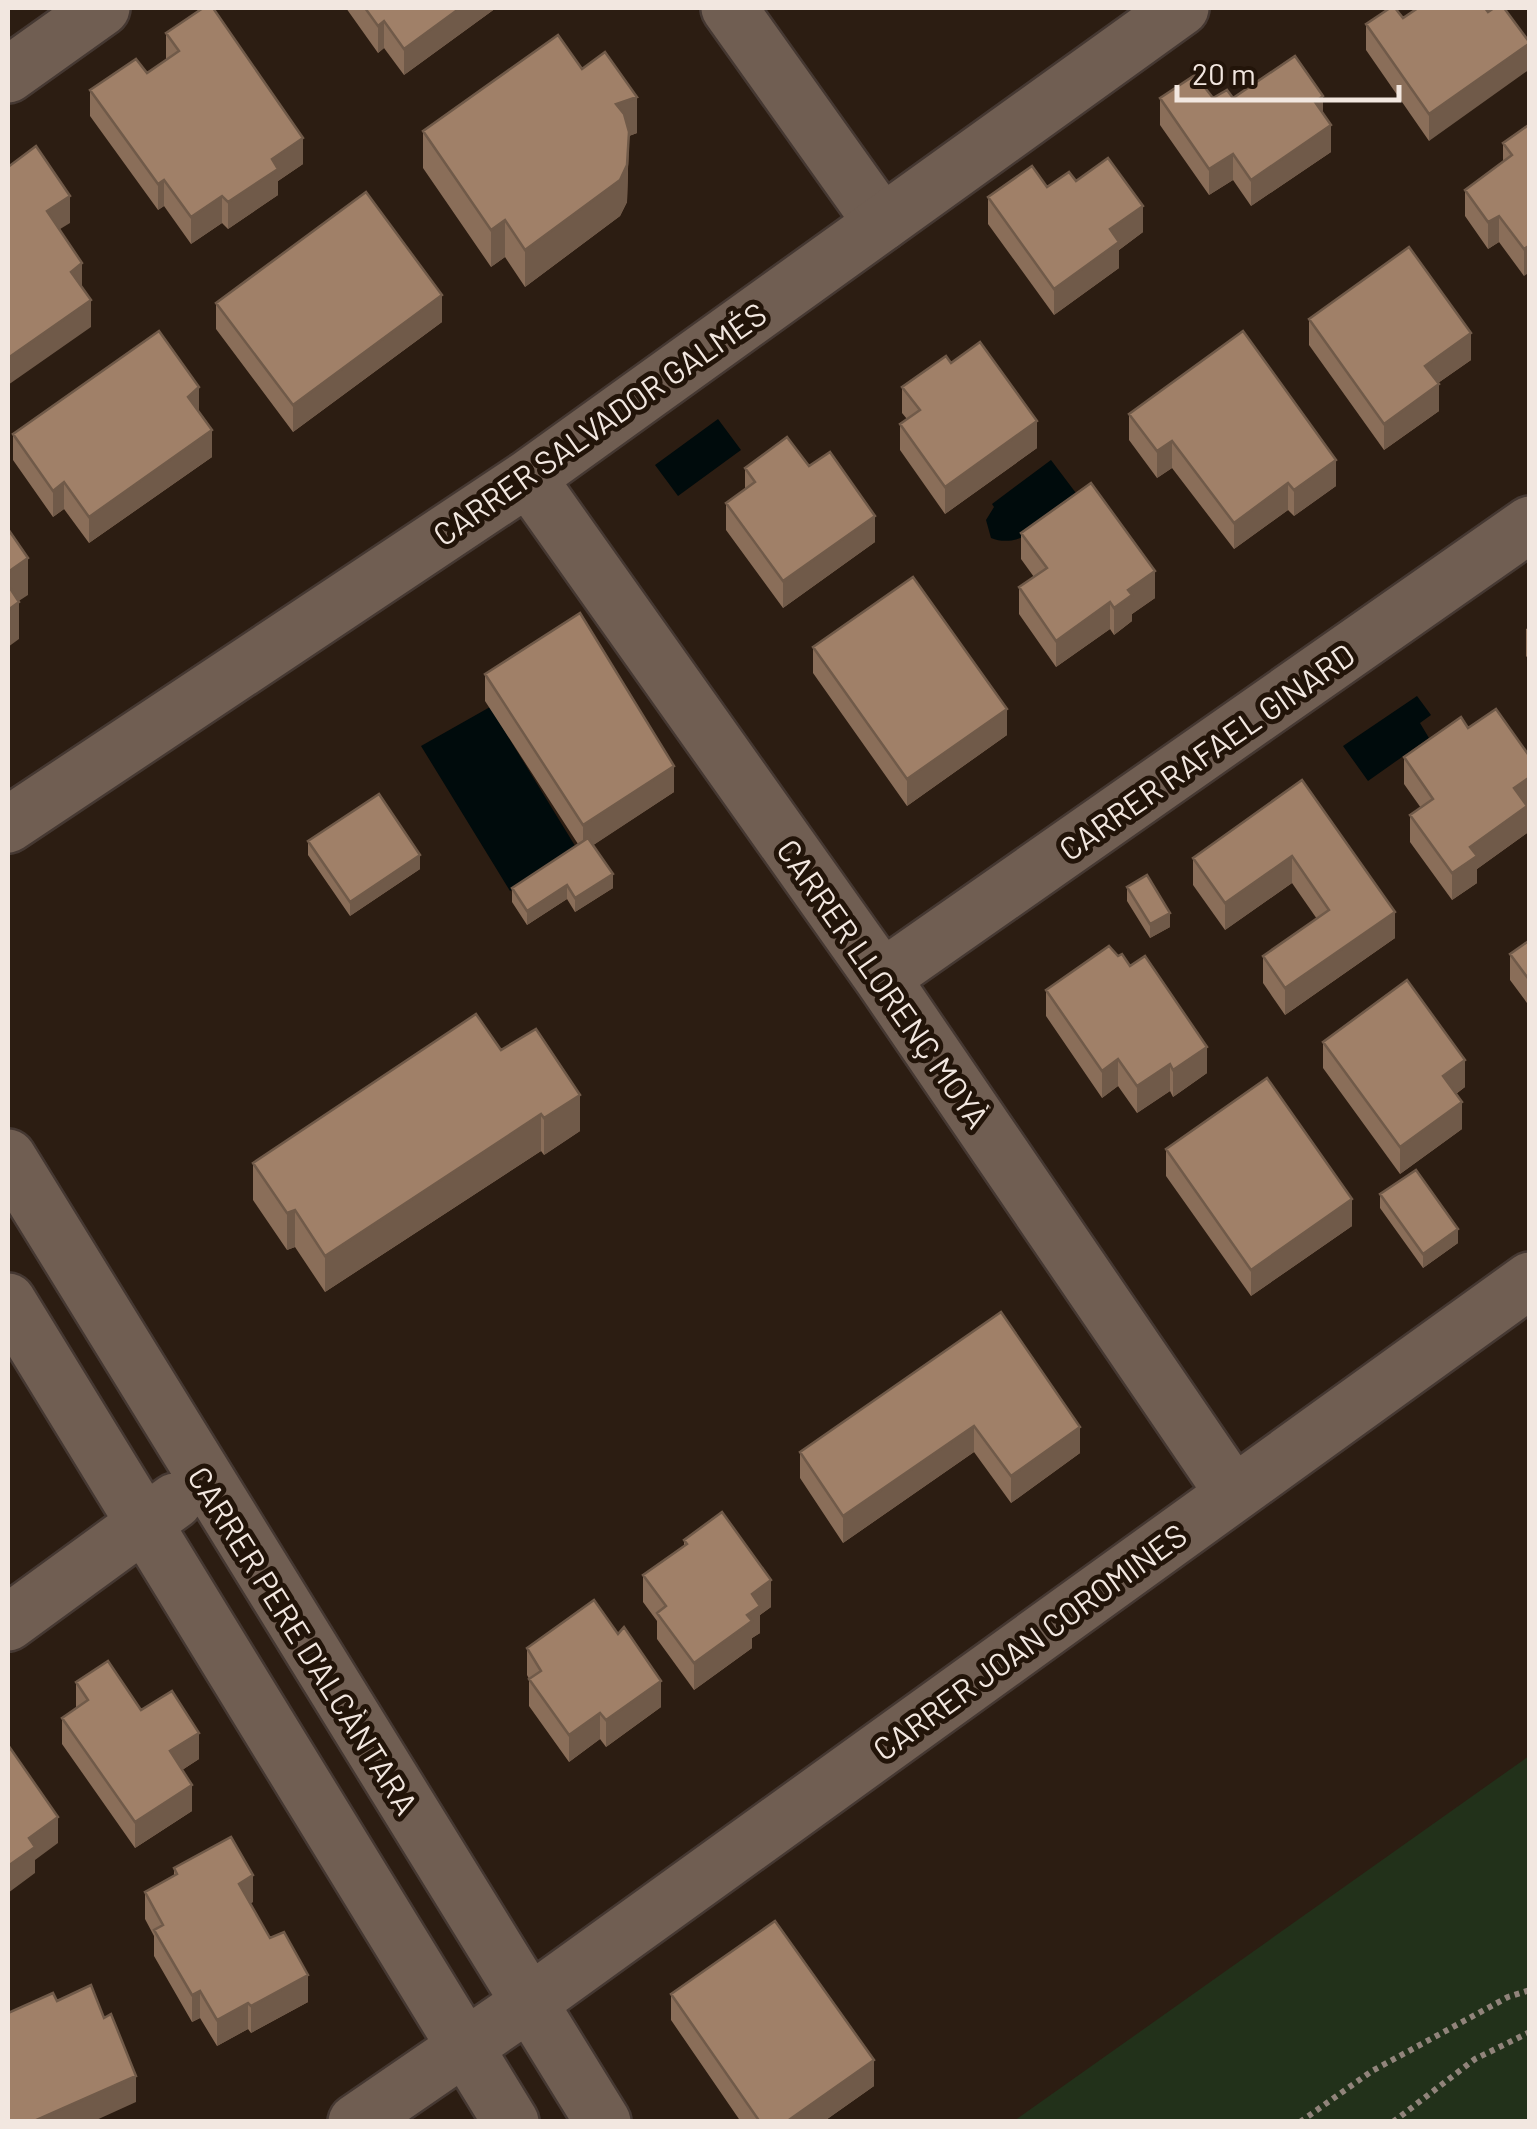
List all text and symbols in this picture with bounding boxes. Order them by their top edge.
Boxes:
scale bar [1177,40,1400,102]
text: 20 m [1192,55,1256,91]
street label: CARRER SALVADOR GALMÉS [425,293,773,553]
street label: CARRER RAFAEL GINARD [1051,635,1361,867]
street label: CARRER LLORENÇ MOYÀ [770,831,998,1135]
street label: CARRER PERE D'ALCÀNTARA [181,1459,427,1821]
street label: CARRER JOAN COROMINES [865,1515,1193,1767]

